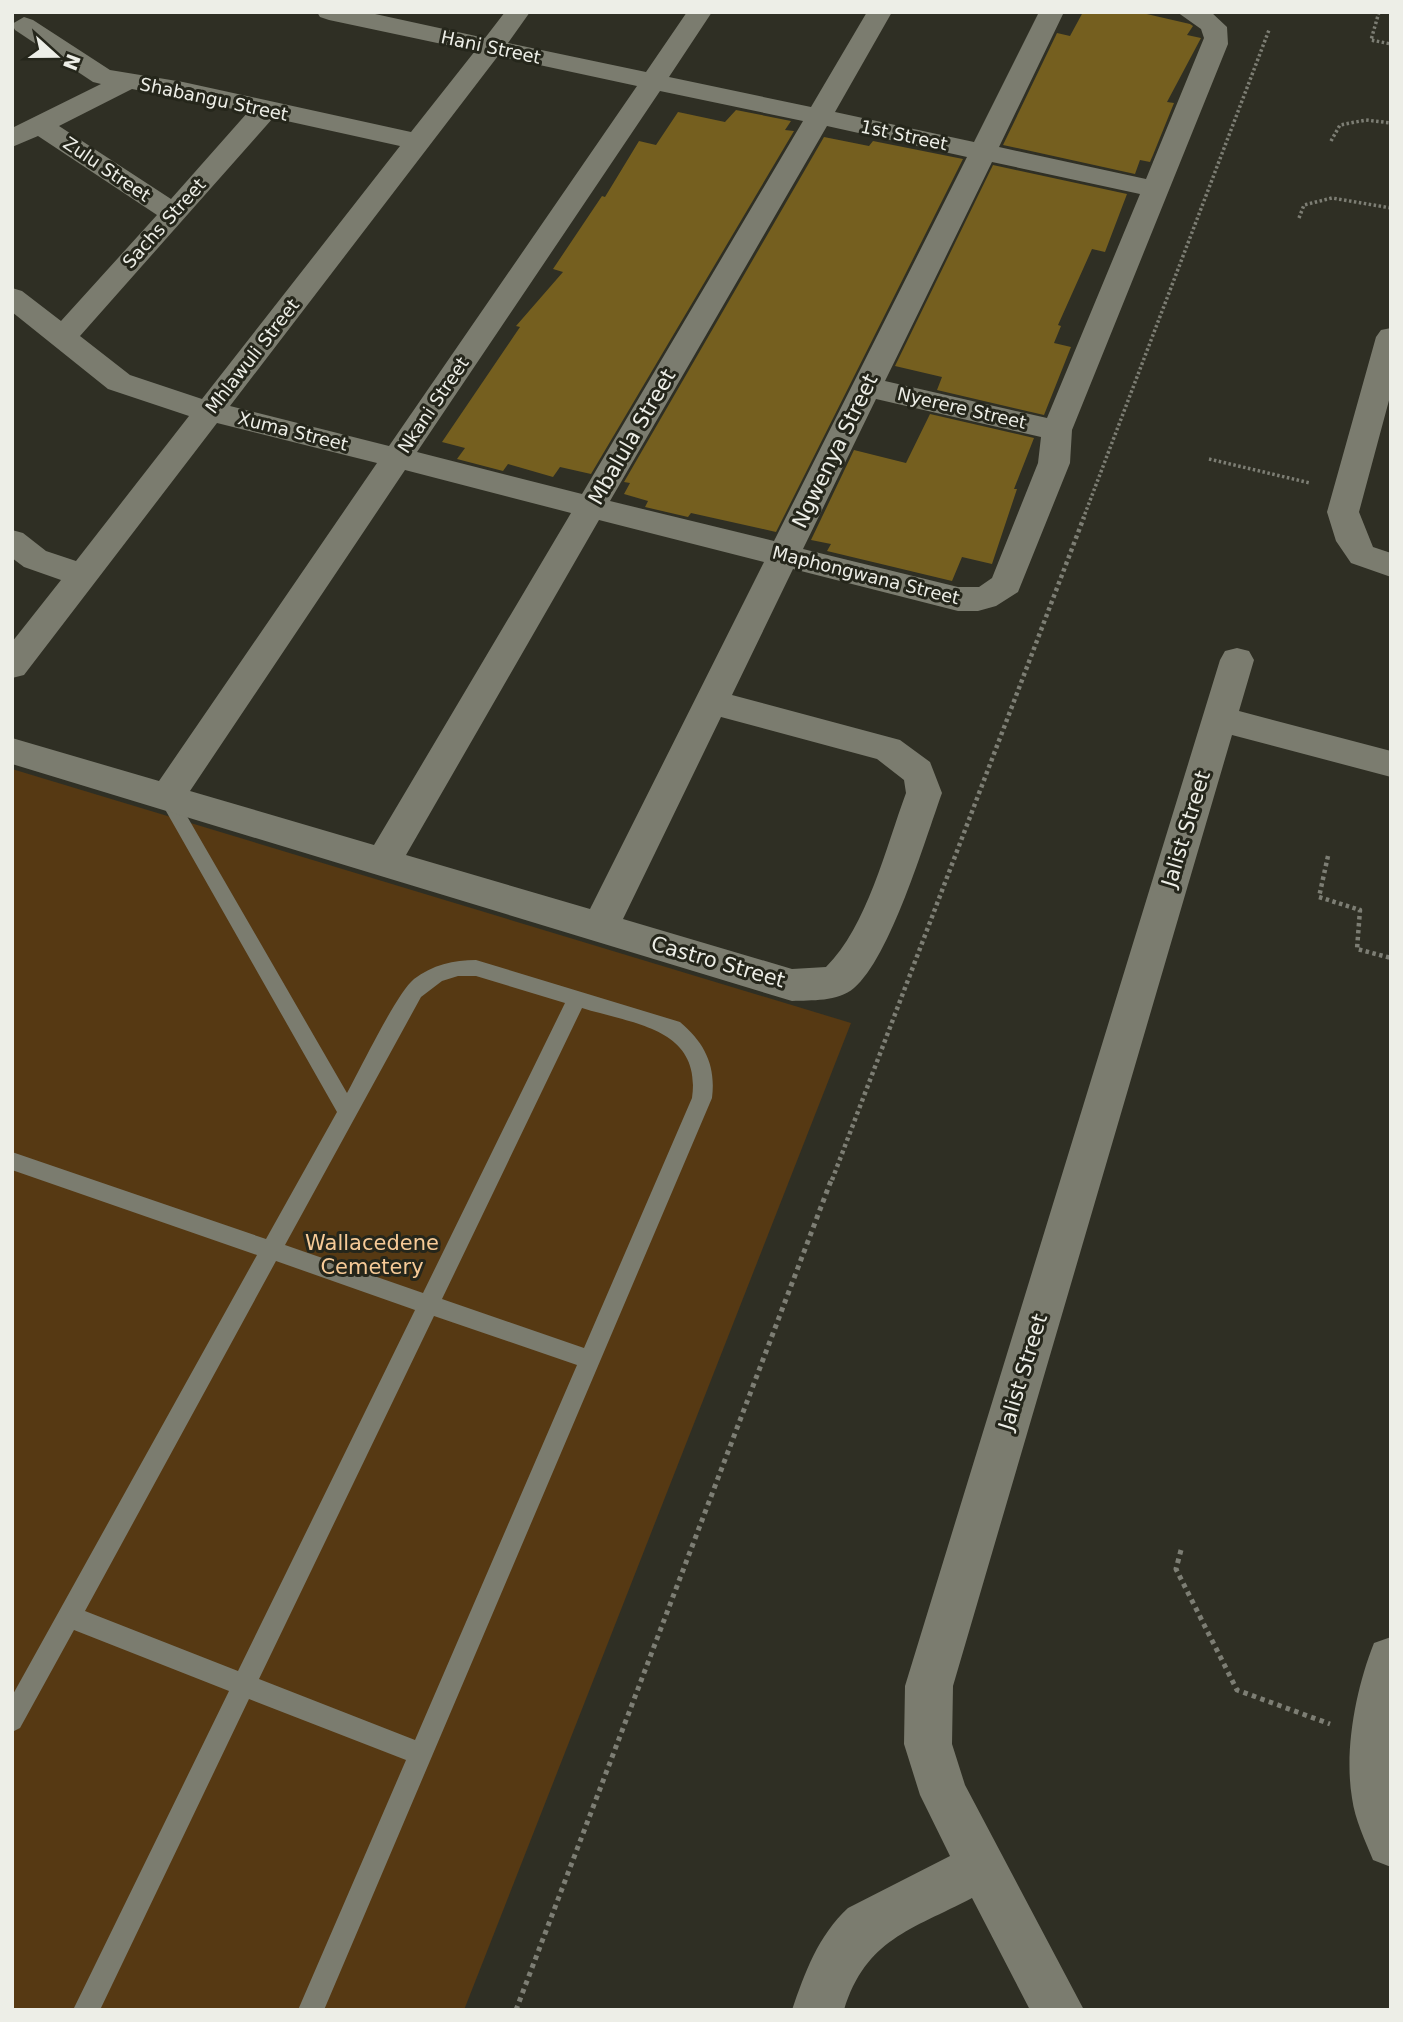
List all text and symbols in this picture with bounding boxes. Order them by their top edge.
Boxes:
north arrow [21,21,91,91]
street label: Hani Street [439,26,543,68]
text: N [59,51,85,73]
street label: Shabangu Street [138,73,290,125]
street label: 1st Street [859,116,949,154]
street label: Zulu Street [59,132,155,206]
street label: Sachs Street [118,174,210,272]
street label: Mhlawuli Street [201,295,303,417]
street label: Nkani Street [393,353,473,457]
street label: Mbalula Street [583,365,681,509]
street label: Ngwenya Street [787,370,883,532]
street label: Nyerere Street [895,383,1029,433]
street label: Xuma Street [236,407,350,455]
street label: Maphongwana Street [770,542,962,608]
street label: Jalist Street [1156,768,1215,892]
street label: Castro Street [648,931,788,993]
park label: Wallacedene Cemetery [305,1231,439,1279]
street label: Jalist Street [993,1311,1052,1435]

